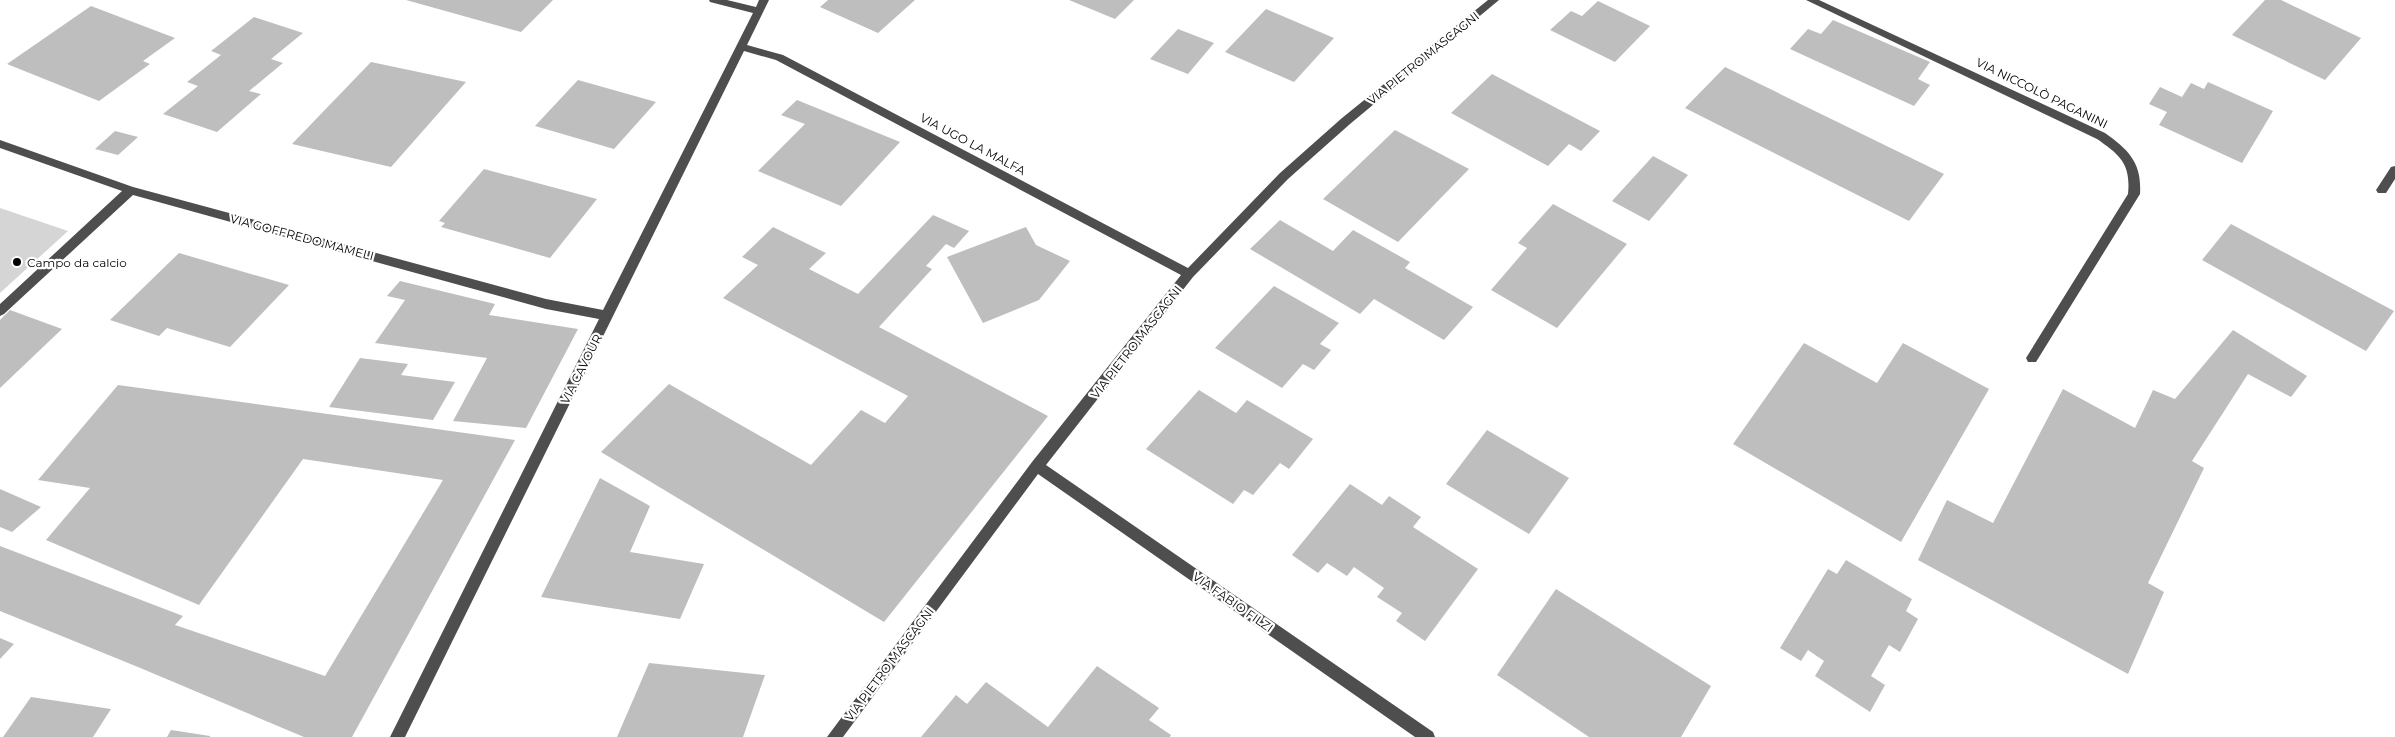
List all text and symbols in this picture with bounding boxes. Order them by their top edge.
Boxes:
street label: VIA PIETRO MASCAGNI [1364,8,1482,108]
street label: VIA NICCOLÒ PAGANINI [1974,55,2110,131]
street label: VIA UGO LA MALFA [918,110,1029,178]
street label: VIA GOFFREDO MAMELI [228,211,376,263]
place label: Campo da calcio [27,255,127,270]
marker: Campo da calcio [11,256,23,268]
street label: VIA PIETRO MASCAGNI [1087,282,1185,402]
street label: VIA CAVOUR [557,331,605,406]
street label: VIA FABIO FILZI [1190,569,1276,635]
street label: VIA PIETRO MASCAGNI [841,604,937,724]

